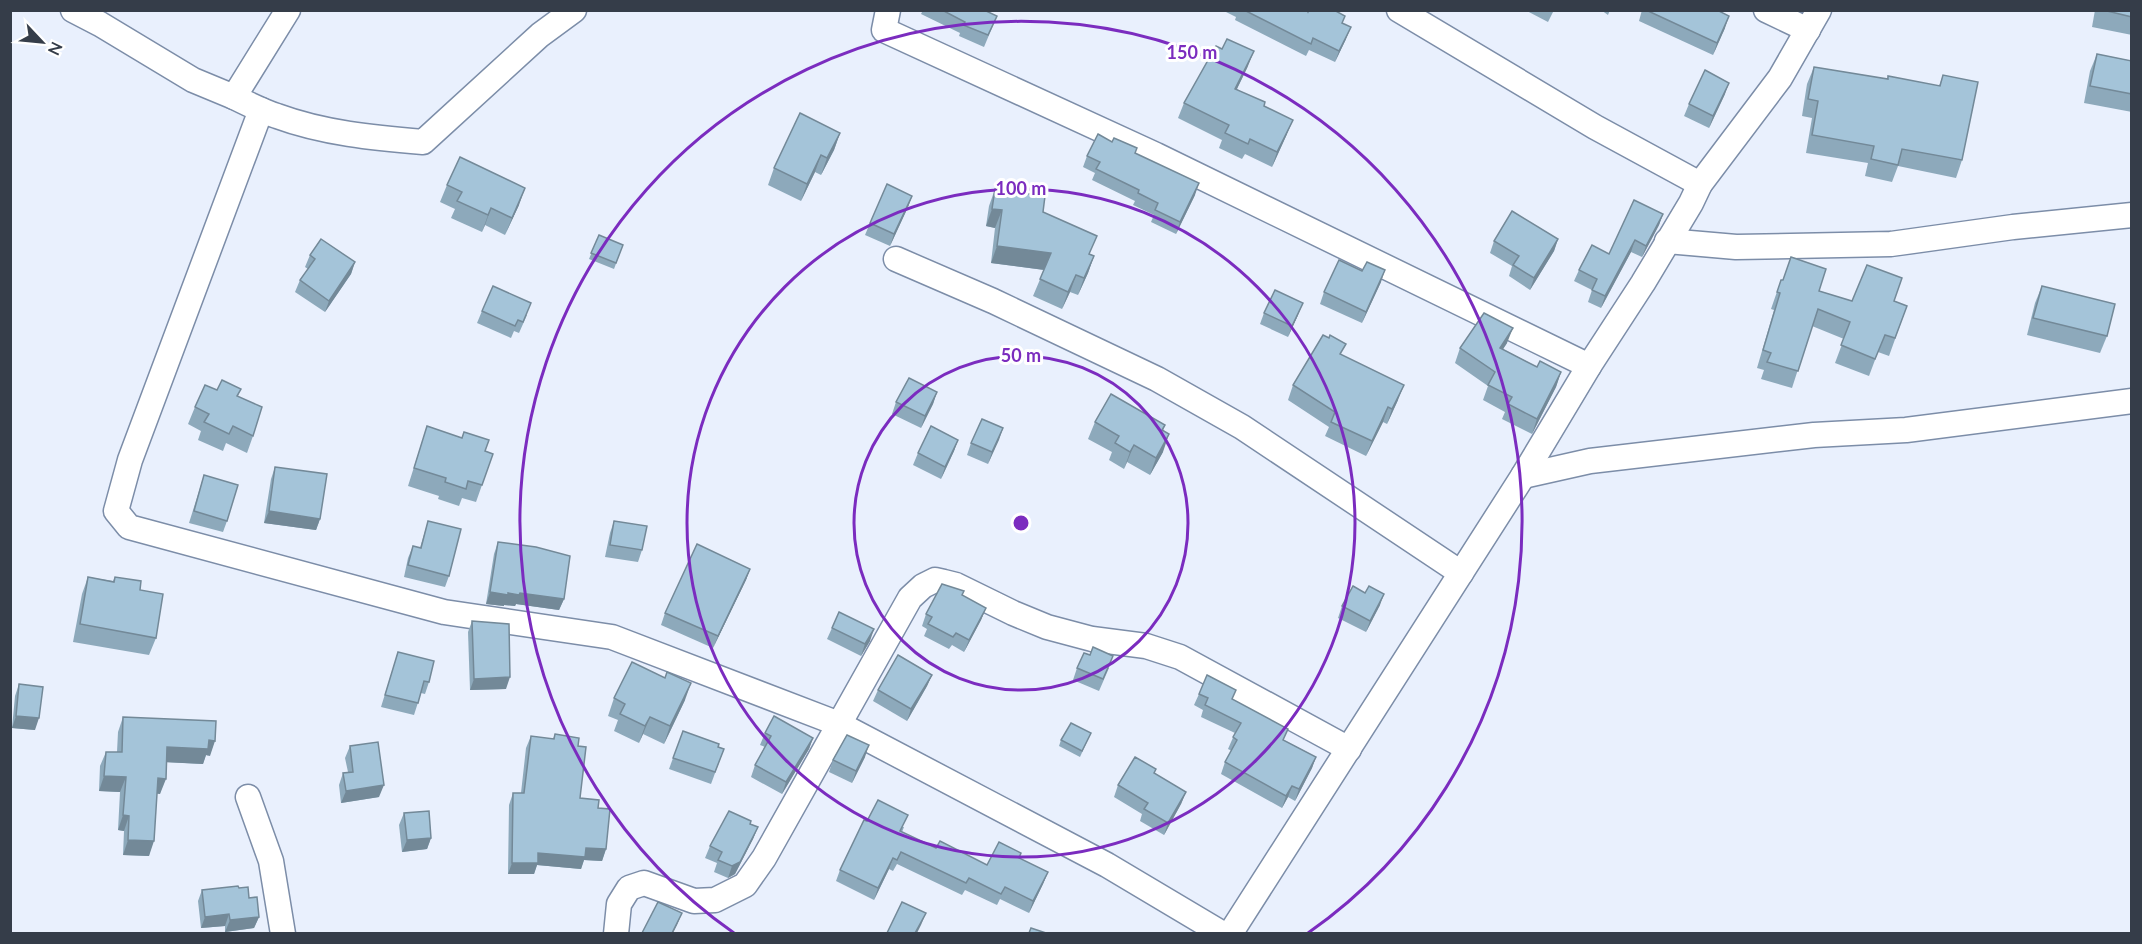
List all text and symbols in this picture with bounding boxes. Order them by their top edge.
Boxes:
north arrow [12,12,72,72]
text: N [45,39,67,58]
text: 150 m [1167,41,1217,63]
text: 100 m [996,177,1046,199]
text: 50 m [1001,344,1041,366]
centre of rings [1011,513,1031,533]

